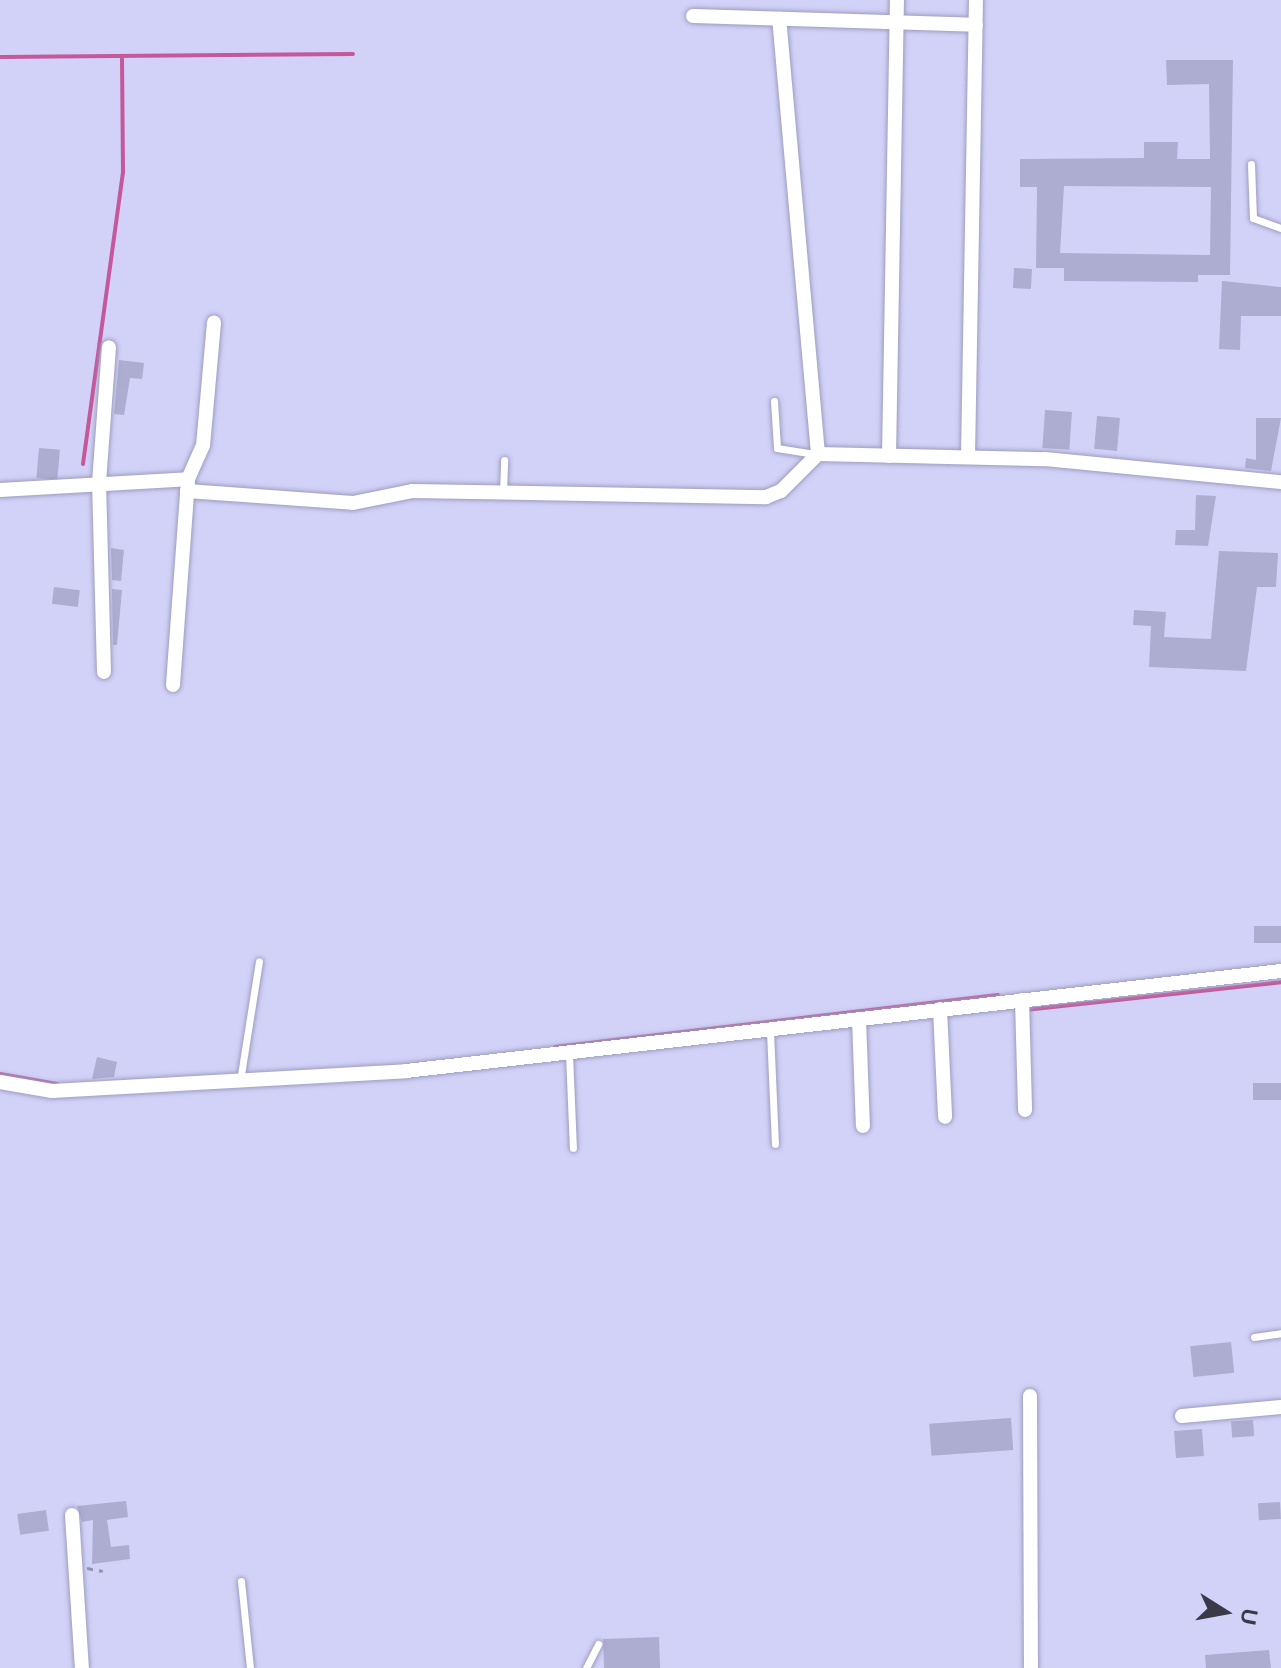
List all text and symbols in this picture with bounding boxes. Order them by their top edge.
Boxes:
north arrow [1185,1572,1265,1652]
text: U [1235,1606,1263,1627]

